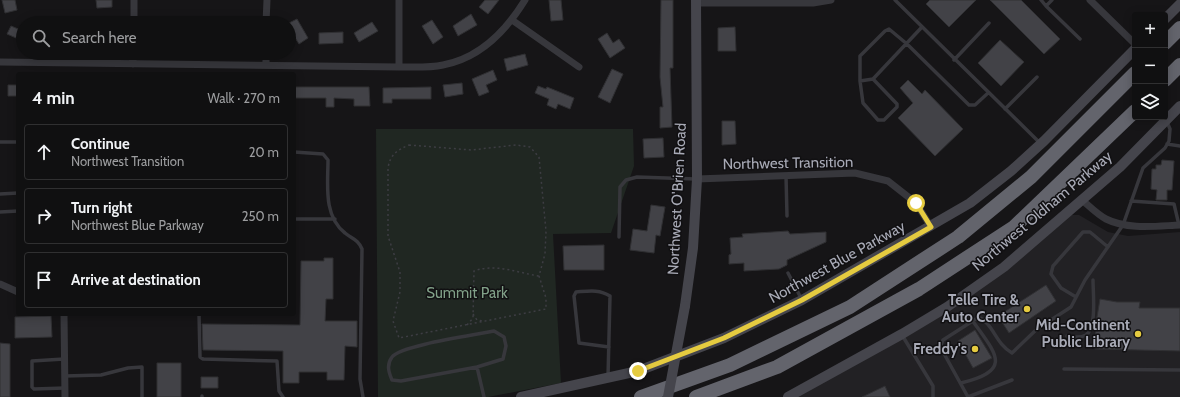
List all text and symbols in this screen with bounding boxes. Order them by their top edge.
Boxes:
map controls [1132,12,1168,120]
button: + [1132,12,1168,48]
search box [16,16,296,60]
icon: search [30,27,52,49]
text: Search here [62,29,137,47]
button: − [1132,48,1168,84]
button: layers [1132,84,1168,120]
text: 4 min [32,88,75,108]
text: Walk · 270 m [208,90,280,106]
street label: Northwest O'Brien Road [664,122,690,276]
text: Continue [71,135,130,153]
icon: ahead [33,141,55,163]
text: 20 m [249,144,279,160]
street label: Northwest Oldham Parkway [968,147,1116,275]
text: Northwest Transition [71,153,184,169]
street label: Northwest Transition [723,153,853,173]
route start [907,194,925,212]
text: Turn right [71,199,132,217]
icon: right [33,205,55,227]
text: 250 m [242,208,279,224]
text: Northwest Blue Parkway [71,217,204,233]
street label: Northwest Blue Parkway [766,217,909,307]
icon: arrive [33,269,55,291]
text: Arrive at destination [71,271,201,289]
park label: Summit Park [426,284,508,302]
place label: Telle Tire & Auto Center [942,291,1020,326]
marker: Telle Tire & Auto Center [1022,304,1032,314]
place label: Mid-Continent Public Library [1035,316,1131,351]
marker: Mid-Continent Public Library [1133,329,1143,339]
place label: Freddy's [913,340,967,358]
marker: Freddy's [970,344,980,354]
route end [629,362,647,380]

